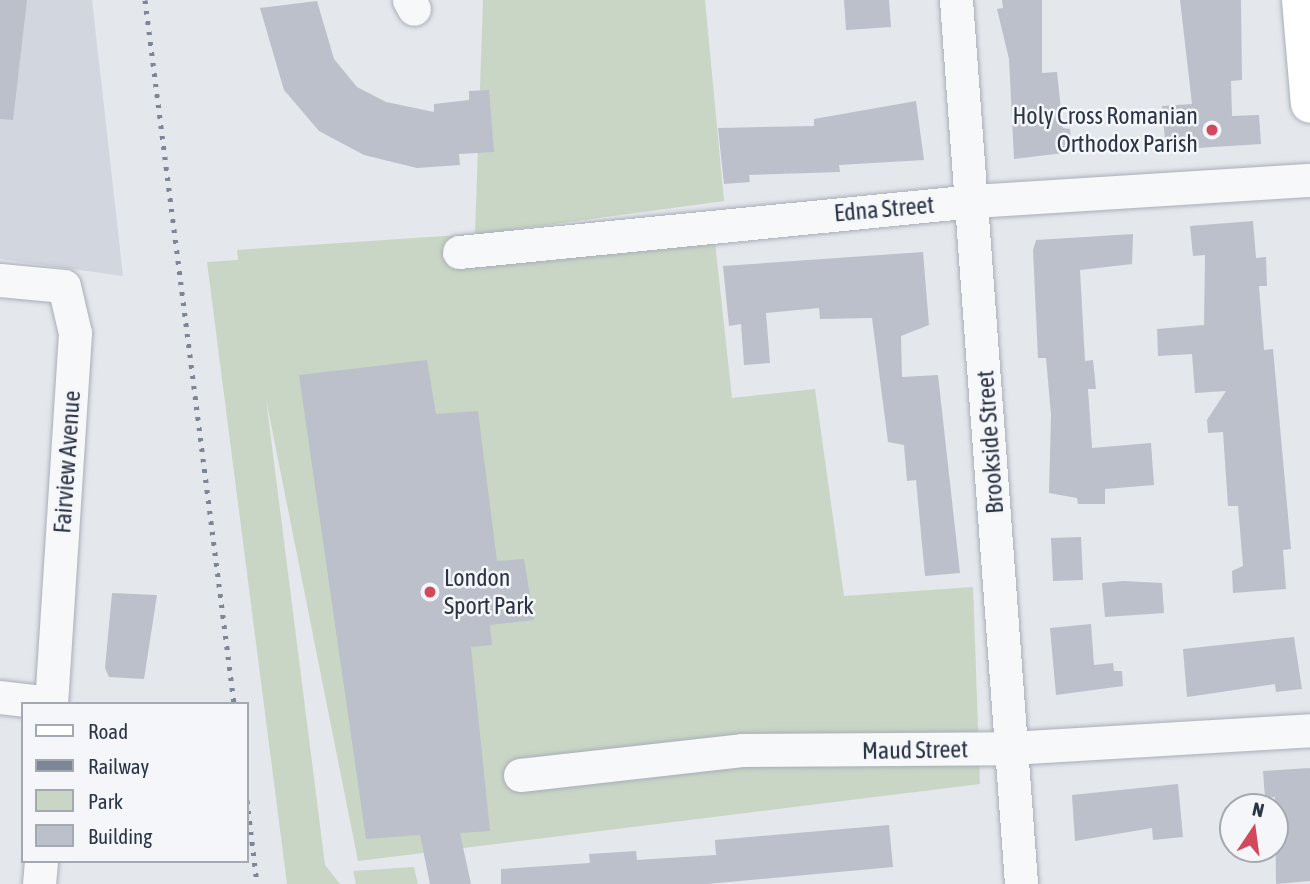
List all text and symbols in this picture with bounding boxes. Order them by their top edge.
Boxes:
place label: Holy Cross Romanian Orthodox Parish [1012,102,1198,158]
marker: Holy Cross Romanian Orthodox Parish [1204,122,1220,138]
street label: Edna Street [833,190,935,228]
street label: Brookside Street [971,369,1009,515]
street label: Fairview Avenue [48,390,86,534]
place label: London Sport Park [444,564,534,620]
marker: London Sport Park [422,584,438,600]
legend [21,702,248,863]
text: Road [88,719,128,743]
street label: Maud Street [862,735,968,765]
text: Railway [88,754,149,778]
text: Park [88,789,123,813]
north arrow [1219,793,1289,863]
text: N [1250,798,1266,821]
text: Building [88,824,152,848]

